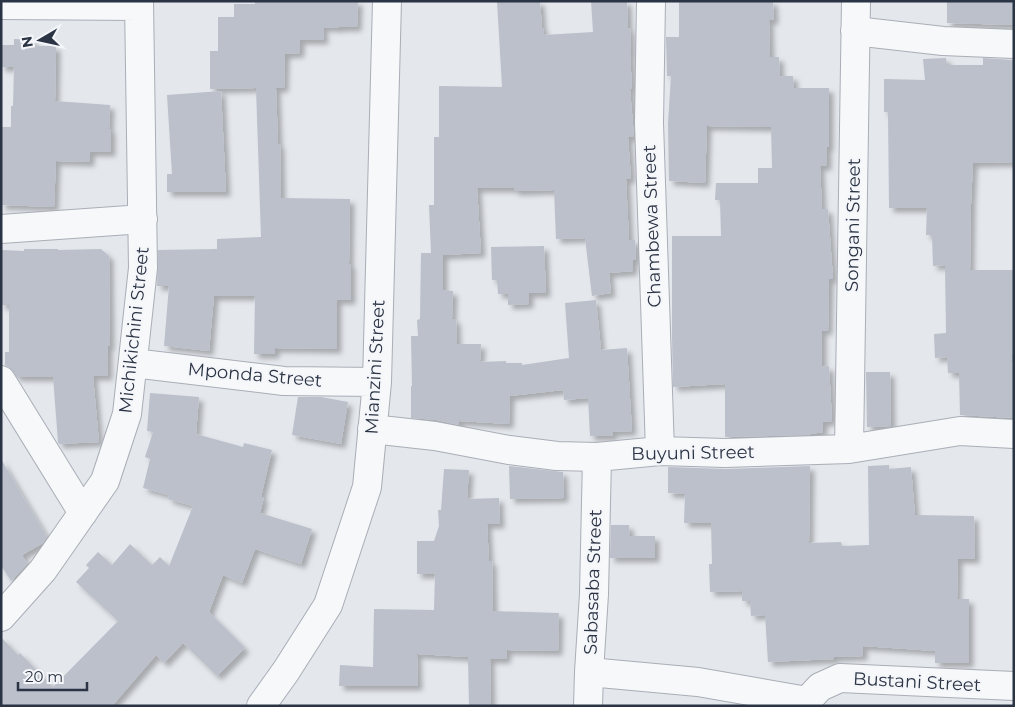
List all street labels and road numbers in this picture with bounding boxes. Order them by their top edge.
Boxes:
street label: Chambewa Street [638,144,666,308]
street label: Songani Street [841,158,865,292]
street label: Michikichini Street [114,245,154,415]
street label: Mianzini Street [360,299,390,435]
street label: Mponda Street [187,358,323,392]
street label: Buyuni Street [631,441,755,465]
street label: Sabasaba Street [579,509,607,655]
street label: Bustani Street [852,668,982,696]

